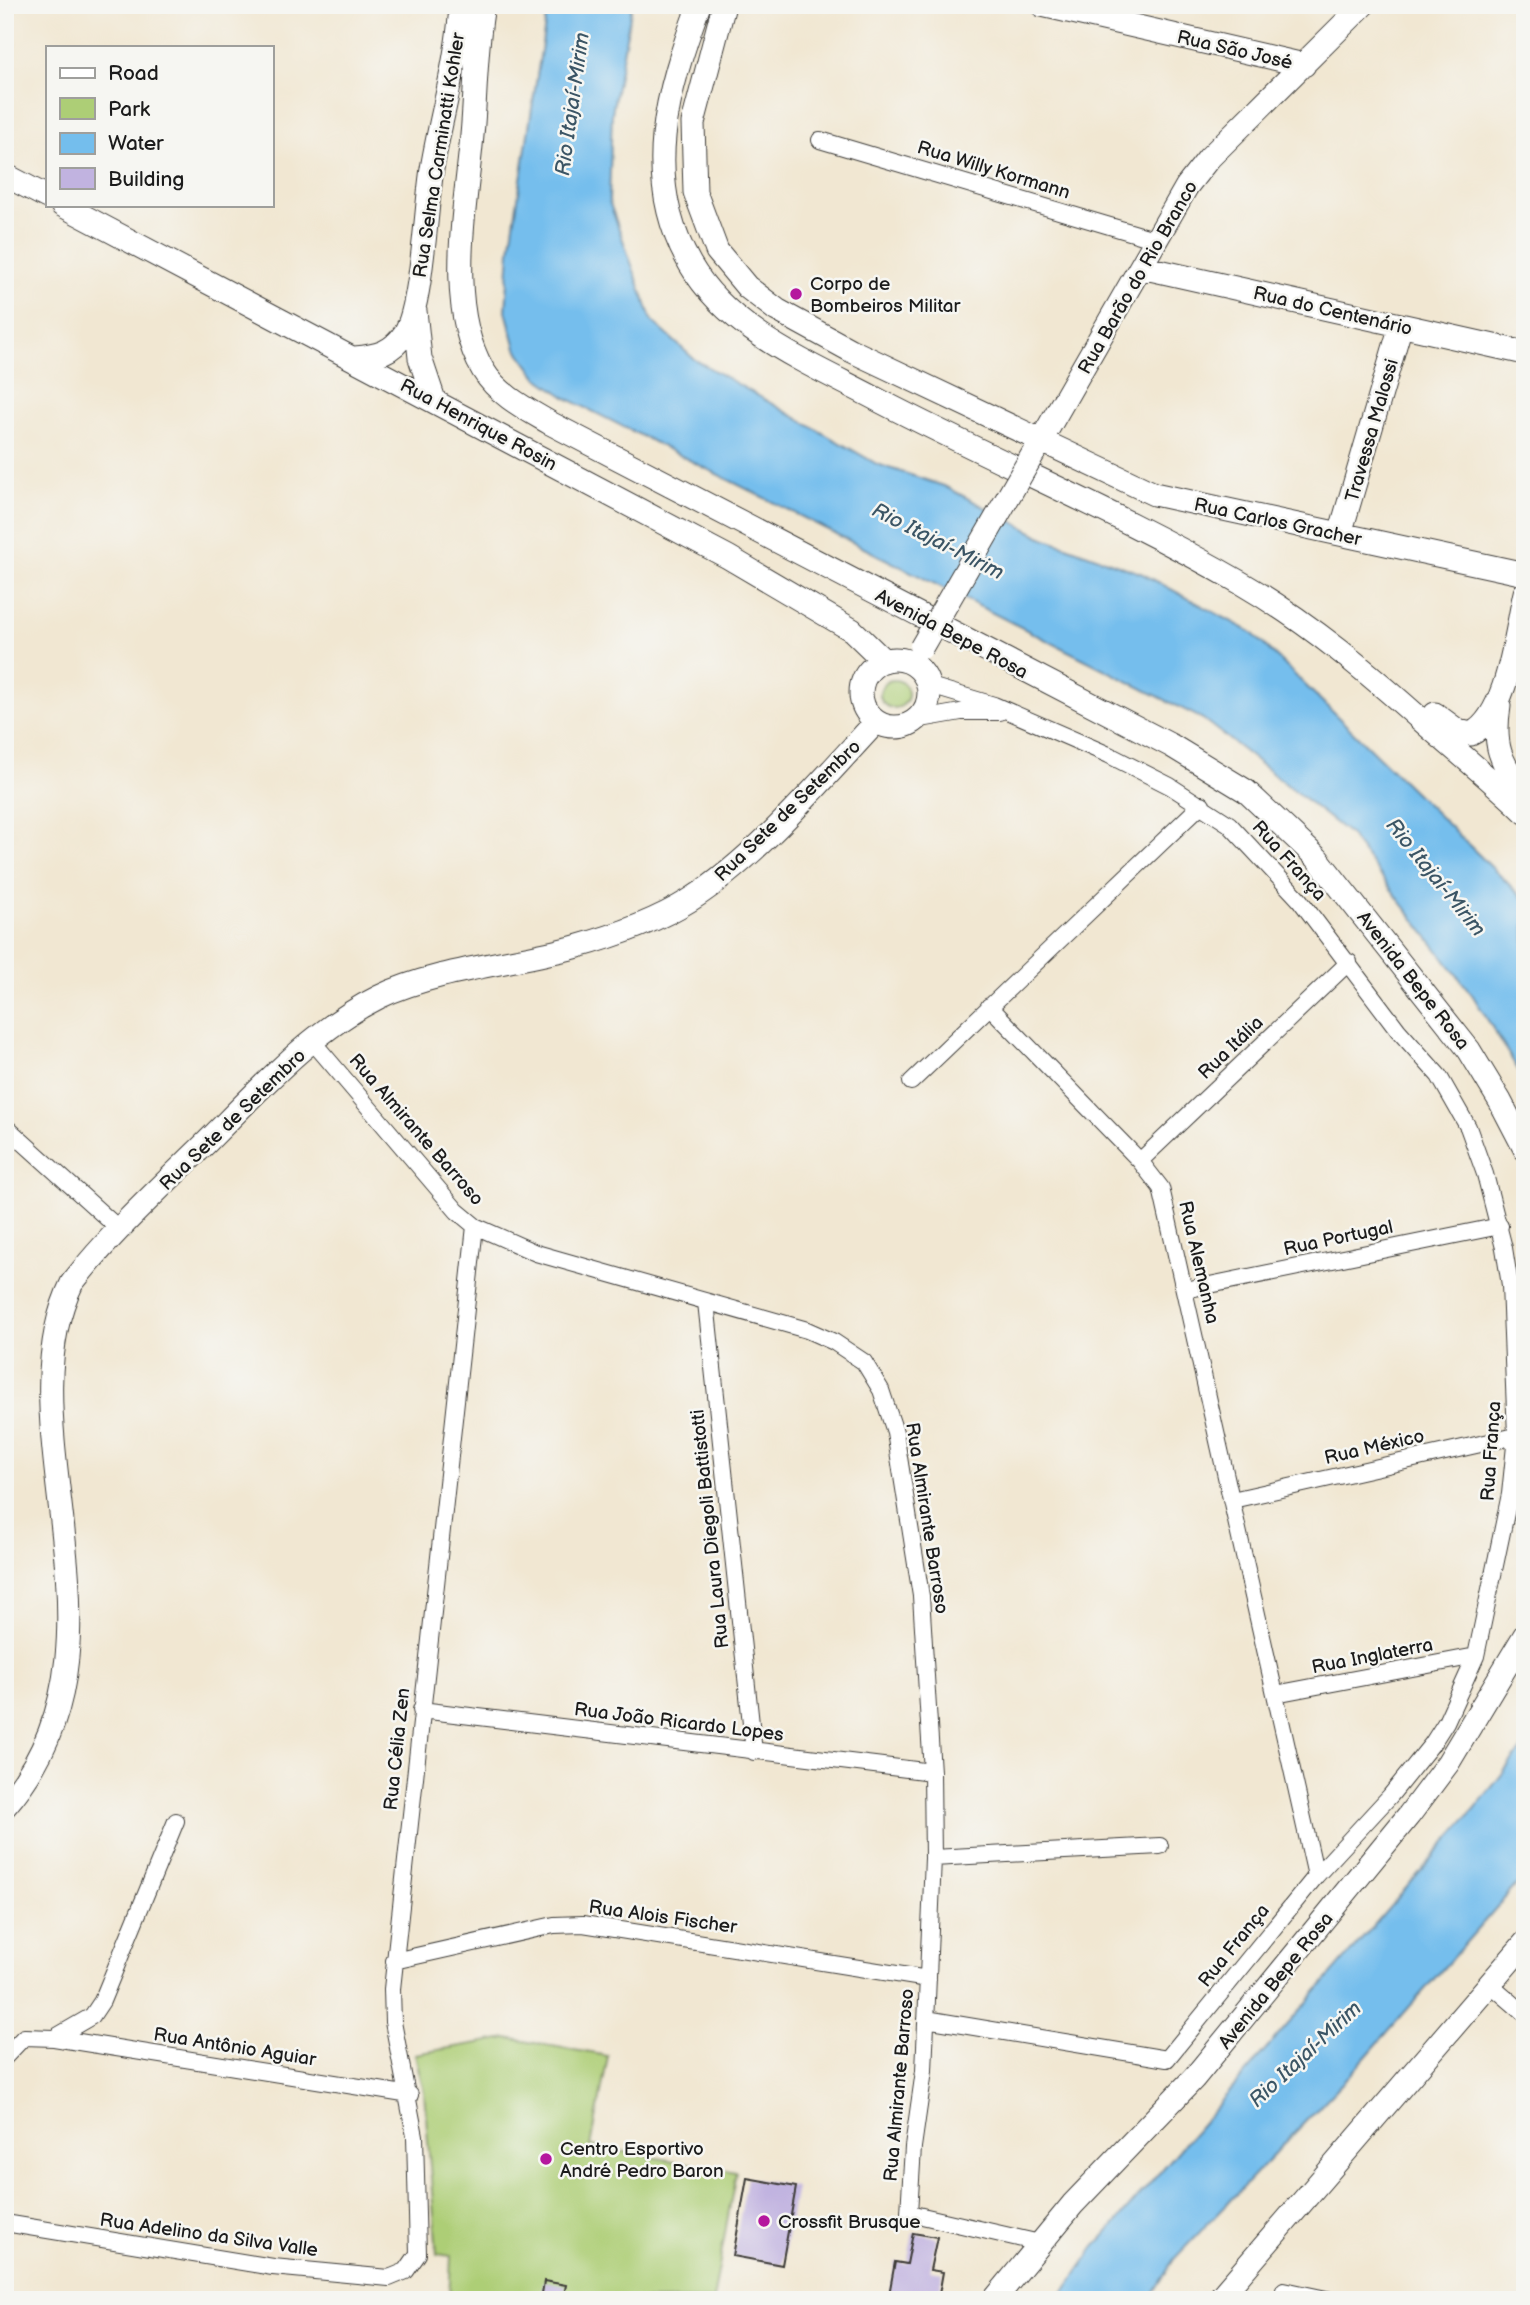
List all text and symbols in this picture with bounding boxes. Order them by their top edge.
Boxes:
street label: Rua São José [1175,26,1295,75]
street label: Rua Selma Carminatti Kohler [409,30,470,279]
water label: Rio Itajaí-Mirim [550,31,595,177]
legend [46,46,273,206]
text: Road [108,61,159,86]
text: Park [108,97,151,122]
text: Water [108,131,164,156]
street label: Rua Willy Kormann [914,136,1073,205]
text: Building [108,167,184,192]
street label: Rua Barão do Rio Branco [1073,177,1203,379]
place label: Corpo de Bombeiros Militar [810,273,961,318]
street label: Rua do Centenário [1251,282,1414,341]
marker: Corpo de Bombeiros Militar [788,286,804,302]
street label: Travessa Malossi [1341,356,1404,505]
street label: Rua Henrique Rosin [396,374,561,476]
street label: Rua Carlos Gracher [1192,493,1365,552]
water label: Rio Itajaí-Mirim [868,498,1008,585]
street label: Avenida Bepe Rosa [871,584,1031,684]
street label: Rua Sete de Setembro [710,735,866,887]
water label: Rio Itajaí-Mirim [1380,813,1491,941]
street label: Rua França [1247,816,1331,906]
street label: Avenida Bepe Rosa [1352,907,1474,1055]
street label: Rua Itália [1194,1012,1268,1085]
street label: Rua Sete de Setembro [155,1044,311,1196]
street label: Rua Almirante Barroso [344,1049,488,1211]
street label: Rua Alemanha [1173,1199,1224,1326]
street label: Rua Portugal [1281,1216,1395,1261]
street label: Rua França [1477,1400,1506,1502]
street label: Rua Laura Diegoli Battistotti [686,1408,734,1650]
street label: Rua Almirante Barroso [900,1421,953,1616]
street label: Rua México [1322,1425,1427,1470]
street label: Rua Inglaterra [1310,1633,1435,1679]
street label: Rua Célia Zen [380,1687,415,1812]
street label: Rua João Ricardo Lopes [573,1698,785,1747]
street label: Rua Alois Fischer [587,1896,739,1939]
street label: Rua França [1194,1900,1275,1992]
street label: Avenida Bepe Rosa [1214,1908,1338,2054]
street label: Rua Almirante Barroso [880,1988,919,2183]
water label: Rio Itajaí-Mirim [1244,1996,1367,2113]
street label: Rua Antônio Aguiar [152,2023,319,2072]
place label: Centro Esportivo André Pedro Baron [560,2138,724,2183]
marker: Centro Esportivo André Pedro Baron [538,2151,554,2167]
street label: Rua Adelino da Silva Valle [98,2209,319,2262]
place label: Crossfit Brusque [778,2211,921,2234]
marker: Crossfit Brusque [756,2213,772,2229]

